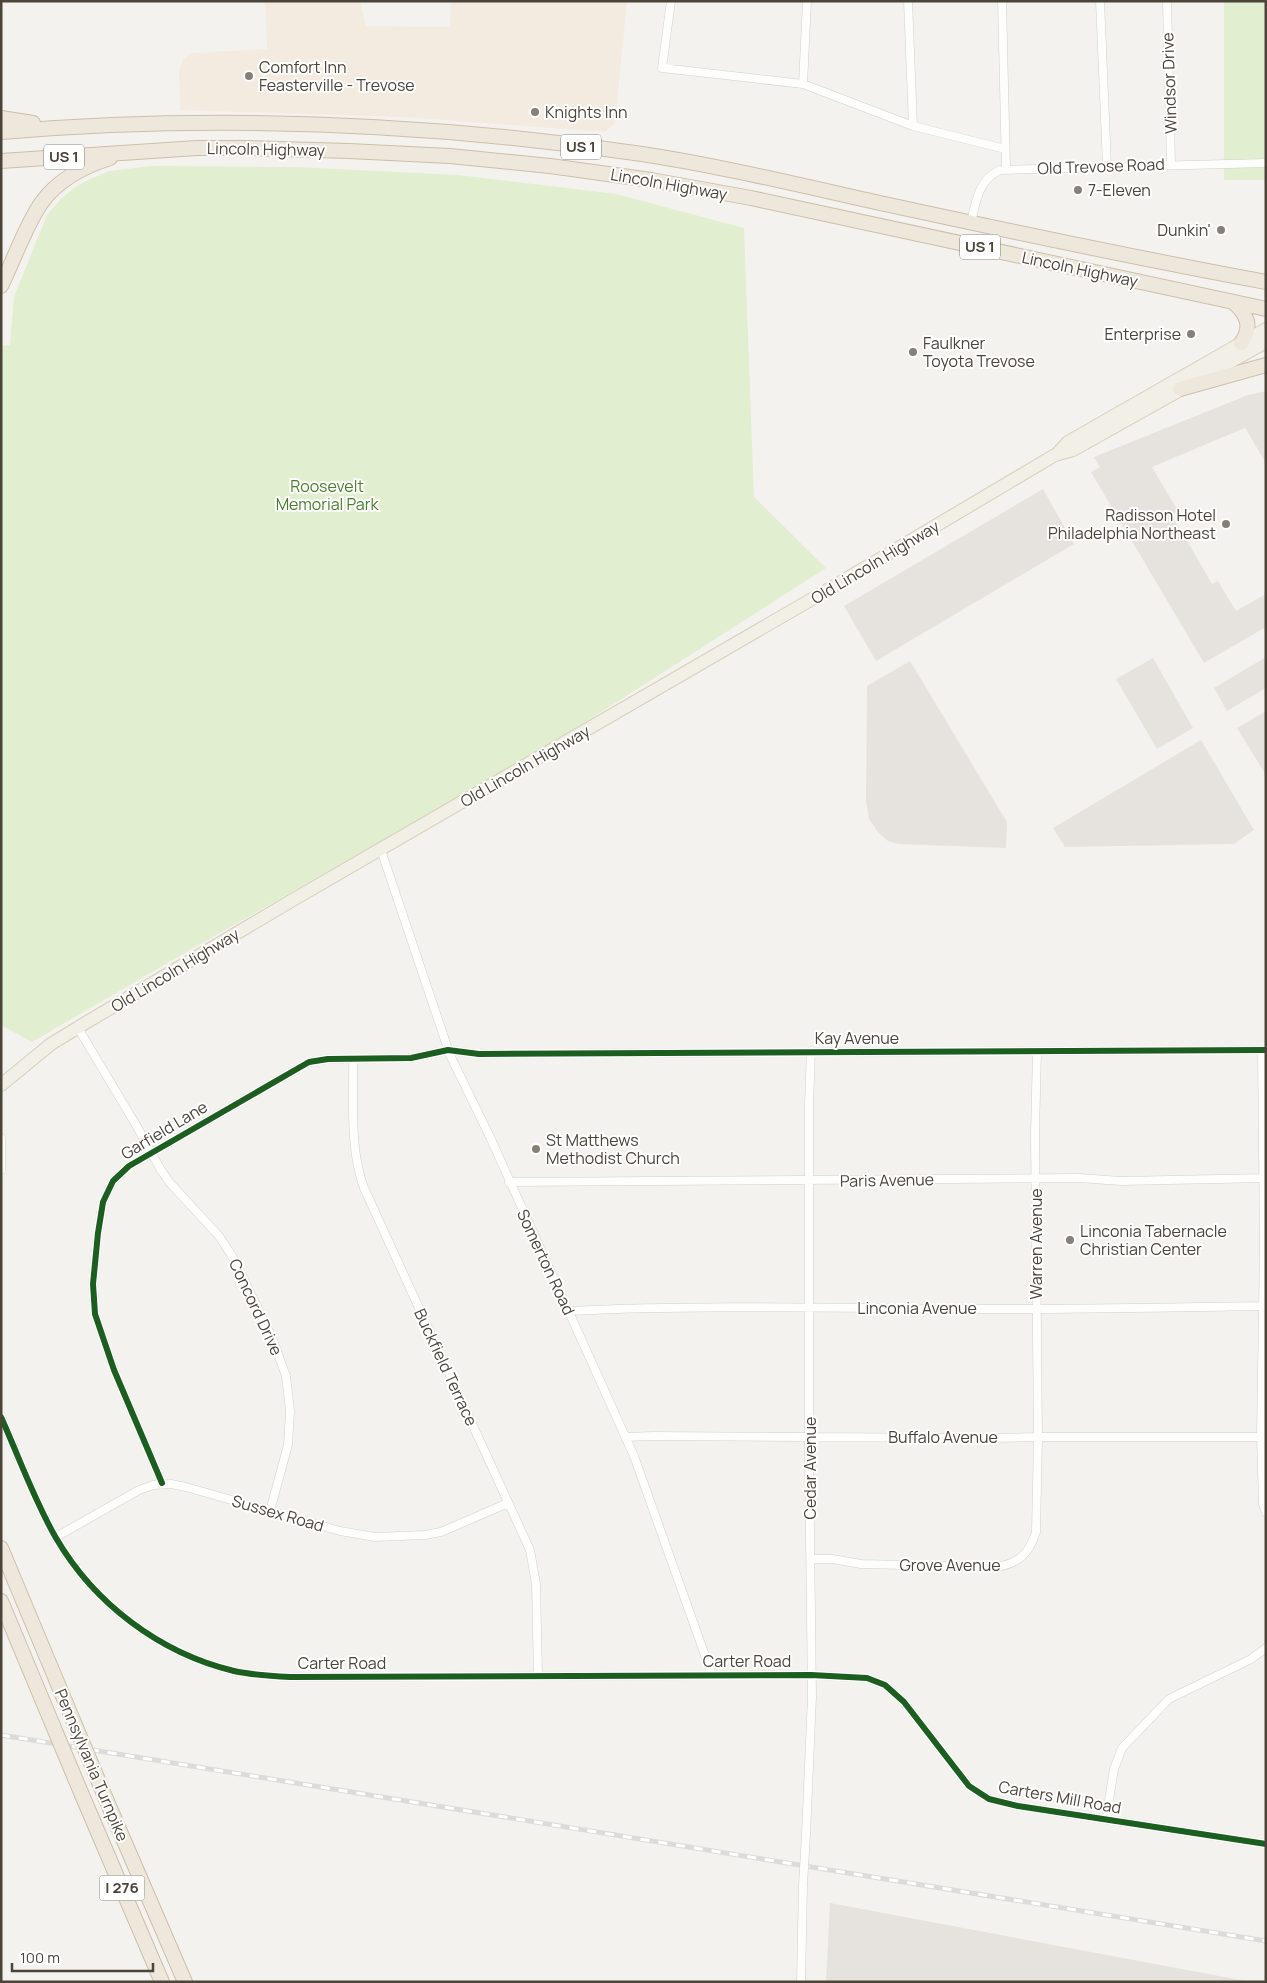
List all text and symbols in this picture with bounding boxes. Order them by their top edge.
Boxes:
street label: Windsor Drive [1156,32,1182,134]
place label: Comfort Inn Feasterville - Trevose [259,56,415,96]
marker: Comfort Inn Feasterville - Trevose [243,70,255,82]
place label: Knights Inn [545,101,627,123]
marker: Knights Inn [529,106,541,118]
road number: US 1 [561,134,601,160]
street label: Lincoln Highway [207,137,326,161]
road number: US 1 [44,144,84,170]
street label: Old Trevose Road [1037,153,1165,179]
street label: Lincoln Highway [609,163,730,205]
place label: 7-Eleven [1088,179,1151,201]
marker: 7-Eleven [1072,184,1084,196]
place label: Dunkin' [1157,219,1211,241]
marker: Dunkin' [1215,224,1227,236]
road number: US 1 [960,234,1000,260]
street label: Lincoln Highway [1020,246,1141,292]
place label: Enterprise [1104,323,1181,345]
marker: Enterprise [1185,328,1197,340]
place label: Faulkner Toyota Trevose [923,332,1035,372]
marker: Faulkner Toyota Trevose [907,346,919,358]
park label: Roosevelt Memorial Park [276,475,379,515]
place label: Radisson Hotel Philadelphia Northeast [1048,504,1216,544]
street label: Old Lincoln Highway [807,515,944,609]
marker: Radisson Hotel Philadelphia Northeast [1220,518,1232,530]
street label: Old Lincoln Highway [456,720,594,812]
street label: Old Lincoln Highway [107,923,244,1017]
street label: Kay Avenue [815,1027,899,1049]
street label: Garfield Lane [117,1096,211,1164]
place label: St Matthews Methodist Church [546,1129,680,1169]
marker: St Matthews Methodist Church [530,1143,542,1155]
street label: Paris Avenue [840,1168,934,1192]
street label: Warren Avenue [1025,1188,1047,1300]
street label: Somerton Road [512,1206,580,1318]
place label: Linconia Tabernacle Christian Center [1080,1220,1227,1260]
marker: Linconia Tabernacle Christian Center [1064,1234,1076,1246]
street label: Concord Drive [224,1255,288,1359]
street label: Linconia Avenue [857,1297,977,1319]
street label: Buckfield Terrace [409,1305,483,1429]
street label: Cedar Avenue [799,1417,821,1519]
street label: Buffalo Avenue [888,1426,998,1448]
street label: Sussex Road [229,1489,327,1537]
street label: Grove Avenue [899,1554,1001,1576]
street label: Carter Road [703,1650,791,1672]
street label: Carter Road [298,1652,386,1674]
street label: Pennsylvania Turnpike [50,1685,134,1845]
street label: Carters Mill Road [997,1775,1123,1819]
road number: I 276 [100,1876,144,1900]
scale bar [12,1940,154,1972]
text: 100 m [20,1947,60,1968]

